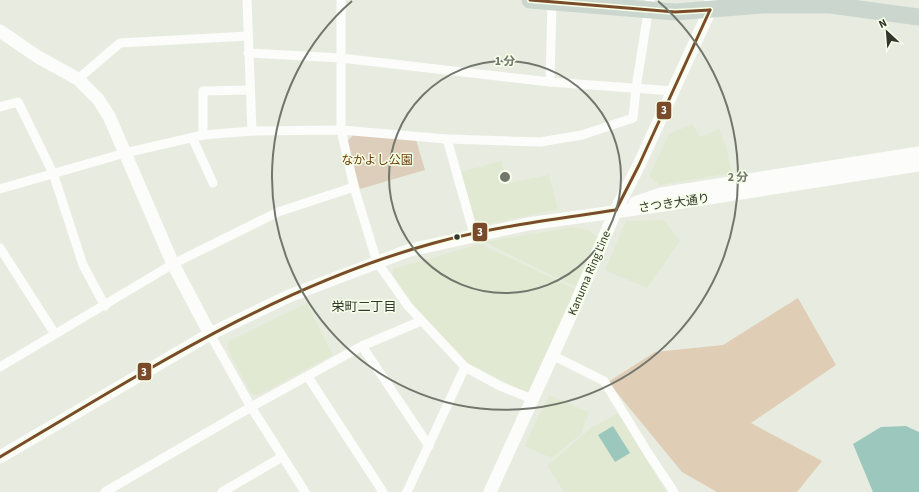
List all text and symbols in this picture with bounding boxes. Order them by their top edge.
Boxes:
north arrow [867,12,907,52]
text: N [876,15,889,32]
text: 1 分 [495,53,515,70]
line badge: 3 [656,101,672,120]
text: 3 [661,103,667,118]
park label: なかよし公園 [341,152,413,169]
text: 2 分 [728,169,748,186]
centre of rings [498,170,512,184]
street label: さつき大通り [637,190,711,217]
line badge: 3 [472,222,488,242]
text: 3 [477,225,483,240]
street label: Kanuma Ring Line [564,228,615,318]
unlabelled marker [452,232,462,242]
district label: 栄町二丁目 [331,298,397,316]
line badge: 3 [137,362,152,381]
text: 3 [141,365,147,380]

